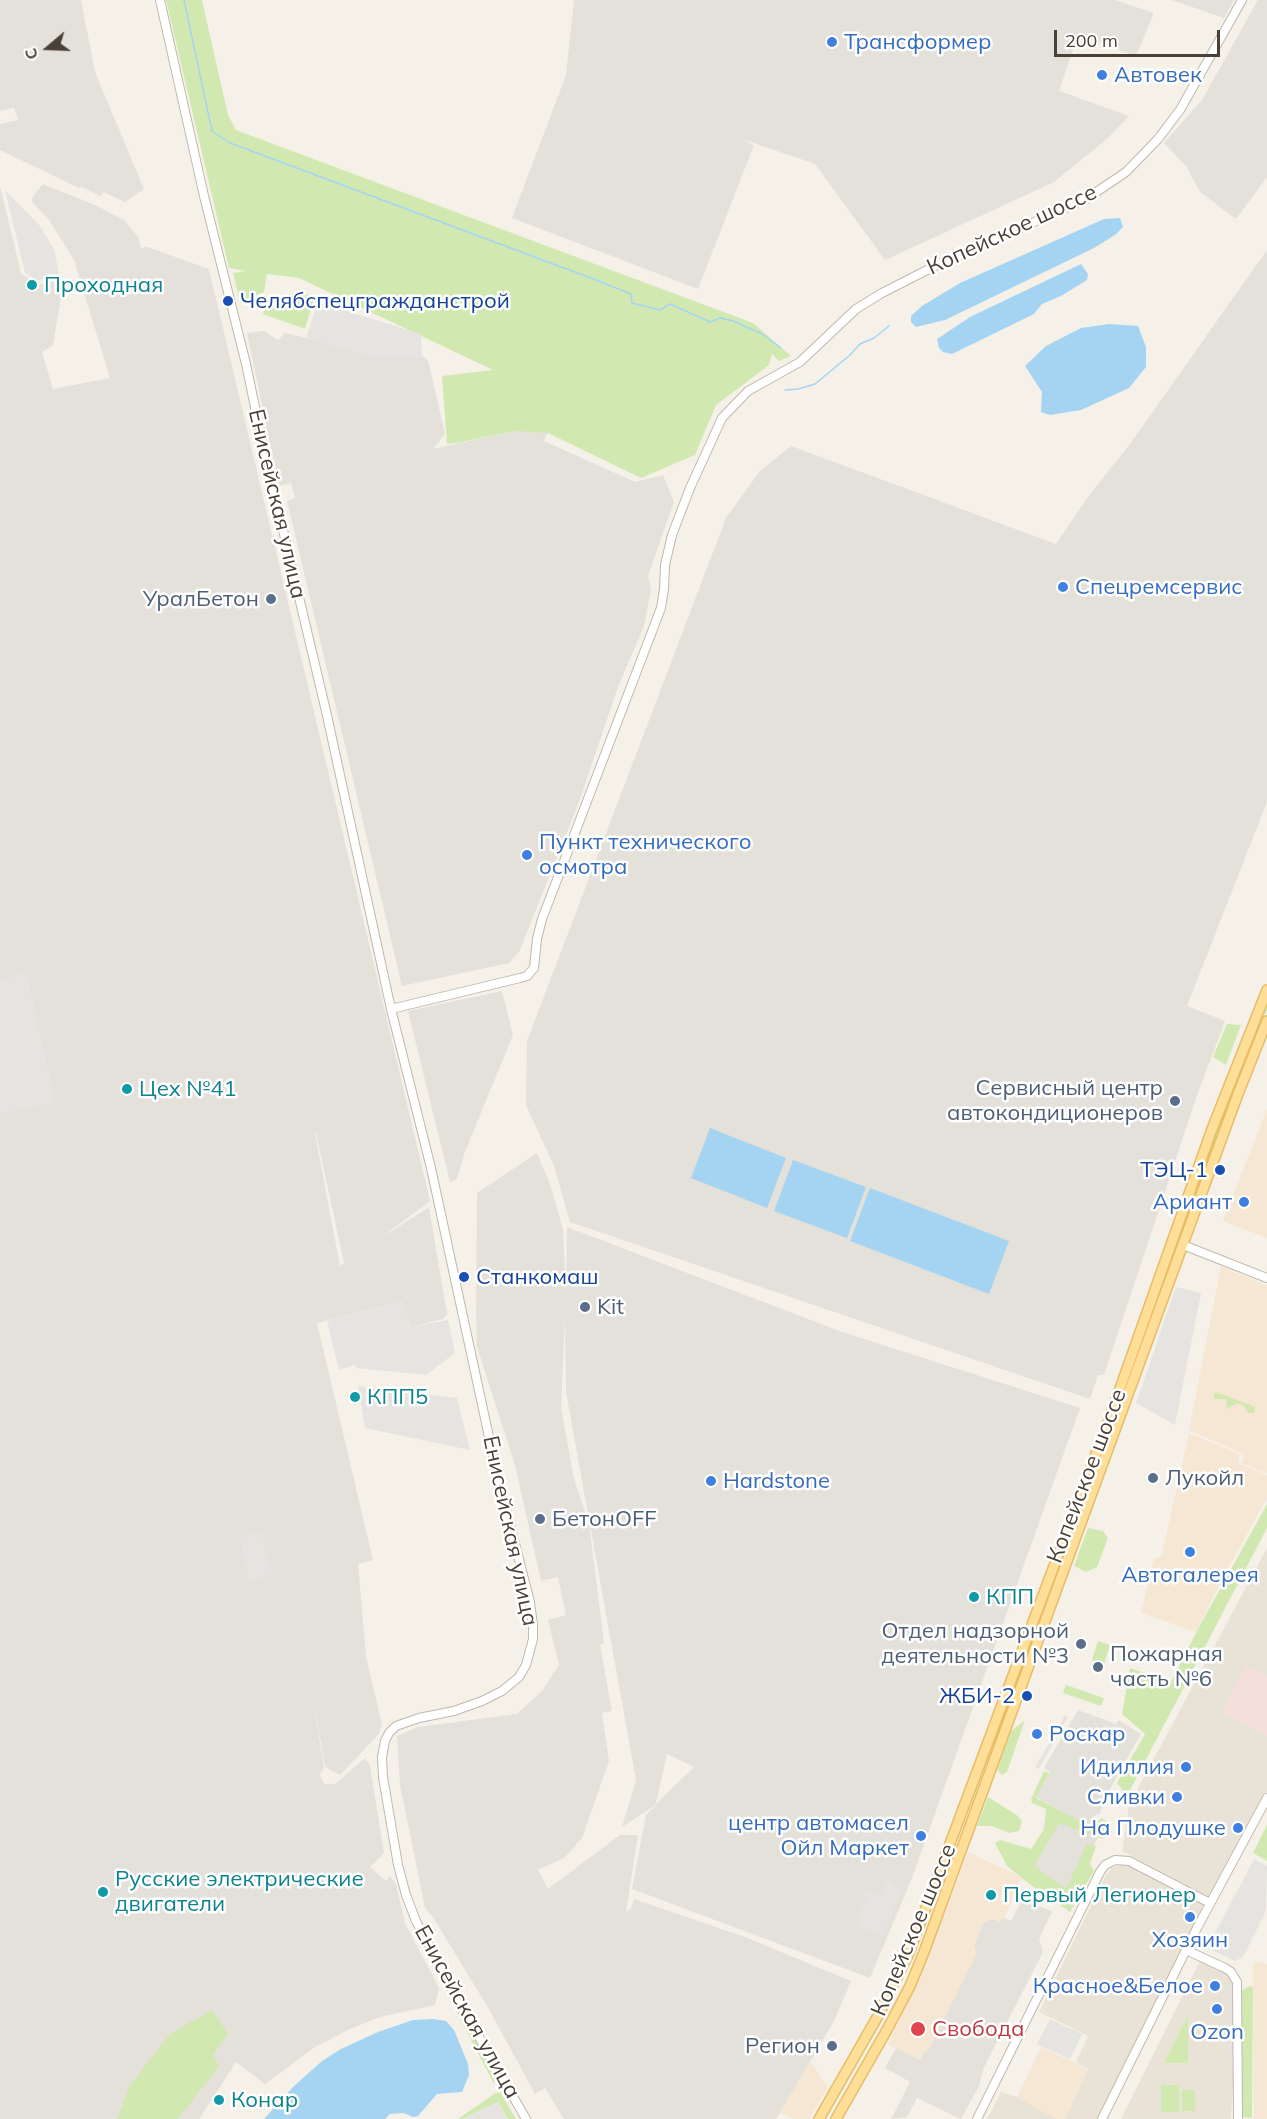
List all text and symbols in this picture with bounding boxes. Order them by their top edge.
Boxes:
north arrow [18,18,78,78]
scale bar [1057,18,1224,56]
place label: Трансформер [844,29,991,55]
text: 200 m [1065,29,1118,52]
marker: Трансформер [825,35,839,49]
text: С [20,45,42,62]
place label: Автовек [1114,62,1202,88]
marker: Автовек [1095,68,1109,82]
street label: Копейское шоссе [923,179,1101,281]
place label: Проходная [44,272,163,298]
marker: Проходная [25,278,39,292]
place label: Челябспецгражданстрой [240,288,510,314]
marker: Челябспецгражданстрой [221,294,235,308]
street label: Енисейская улица [242,407,312,601]
place label: Спецремсервис [1075,574,1242,600]
marker: Спецремсервис [1056,580,1070,594]
place label: УралБетон [143,586,259,612]
marker: УралБетон [264,592,278,606]
place label: Пункт технического осмотра [539,829,752,880]
marker: Пункт технического осмотра [520,848,534,862]
place label: Сервисный центр автокондиционеров [947,1075,1163,1126]
place label: Цех №41 [139,1076,237,1102]
marker: Цех №41 [120,1082,134,1096]
marker: Сервисный центр автокондиционеров [1168,1094,1182,1108]
place label: ТЭЦ-1 [1140,1157,1208,1183]
marker: ТЭЦ-1 [1213,1163,1227,1177]
place label: Ариант [1153,1189,1232,1215]
marker: Ариант [1237,1195,1251,1209]
place label: Станкомаш [476,1264,598,1290]
marker: Станкомаш [457,1270,471,1284]
place label: Kit [597,1294,624,1320]
marker: Kit [578,1300,592,1314]
place label: КПП5 [367,1384,428,1410]
street label: Копейское шоссе [1042,1385,1132,1567]
marker: КПП5 [348,1390,362,1404]
street label: Енисейская улица [477,1433,543,1629]
place label: Лукойл [1165,1465,1244,1491]
place label: Hardstone [723,1468,830,1494]
marker: Лукойл [1146,1471,1160,1485]
marker: Hardstone [704,1474,718,1488]
place label: БетонOFF [552,1506,657,1532]
marker: БетонOFF [533,1512,547,1526]
marker: Автогалерея [1183,1545,1197,1559]
place label: Автогалерея [1121,1562,1259,1588]
place label: КПП [986,1584,1034,1610]
marker: КПП [967,1590,981,1604]
place label: Отдел надзорной деятельности №3 [881,1618,1069,1670]
marker: Отдел надзорной деятельности №3 [1074,1637,1088,1651]
place label: Пожарная часть №6 [1110,1641,1223,1693]
marker: Пожарная часть №6 [1091,1660,1105,1674]
place label: ЖБИ-2 [939,1683,1015,1709]
marker: ЖБИ-2 [1020,1689,1034,1703]
place label: Роскар [1049,1721,1126,1747]
marker: Роскар [1030,1727,1044,1741]
place label: Идиллия [1080,1754,1174,1780]
marker: Идиллия [1179,1760,1193,1774]
place label: Сливки [1087,1784,1165,1810]
marker: Сливки [1170,1790,1184,1804]
place label: центр автомасел Ойл Маркет [728,1810,909,1862]
place label: На Плодушке [1080,1815,1226,1841]
marker: На Плодушке [1231,1821,1245,1835]
marker: центр автомасел Ойл Маркет [914,1829,928,1843]
street label: Копейское шоссе [866,1840,962,2020]
place label: Русские электрические двигатели [115,1866,364,1918]
place label: Первый Легионер [1003,1882,1196,1908]
marker: Русские электрические двигатели [96,1885,110,1899]
marker: Первый Легионер [984,1888,998,1902]
marker: Хозяин [1183,1910,1197,1924]
street label: Енисейская улица [408,1921,526,2103]
place label: Хозяин [1152,1927,1228,1953]
place label: Красное&Белое [1033,1973,1203,1999]
marker: Красное&Белое [1208,1979,1222,1993]
marker: Ozon [1210,2002,1224,2016]
place label: Свобода [932,2016,1024,2042]
place label: Ozon [1190,2019,1244,2045]
marker: Свобода [909,2020,927,2038]
place label: Регион [745,2033,820,2059]
marker: Регион [825,2039,839,2053]
place label: Конар [231,2087,298,2113]
marker: Конар [212,2093,226,2107]

